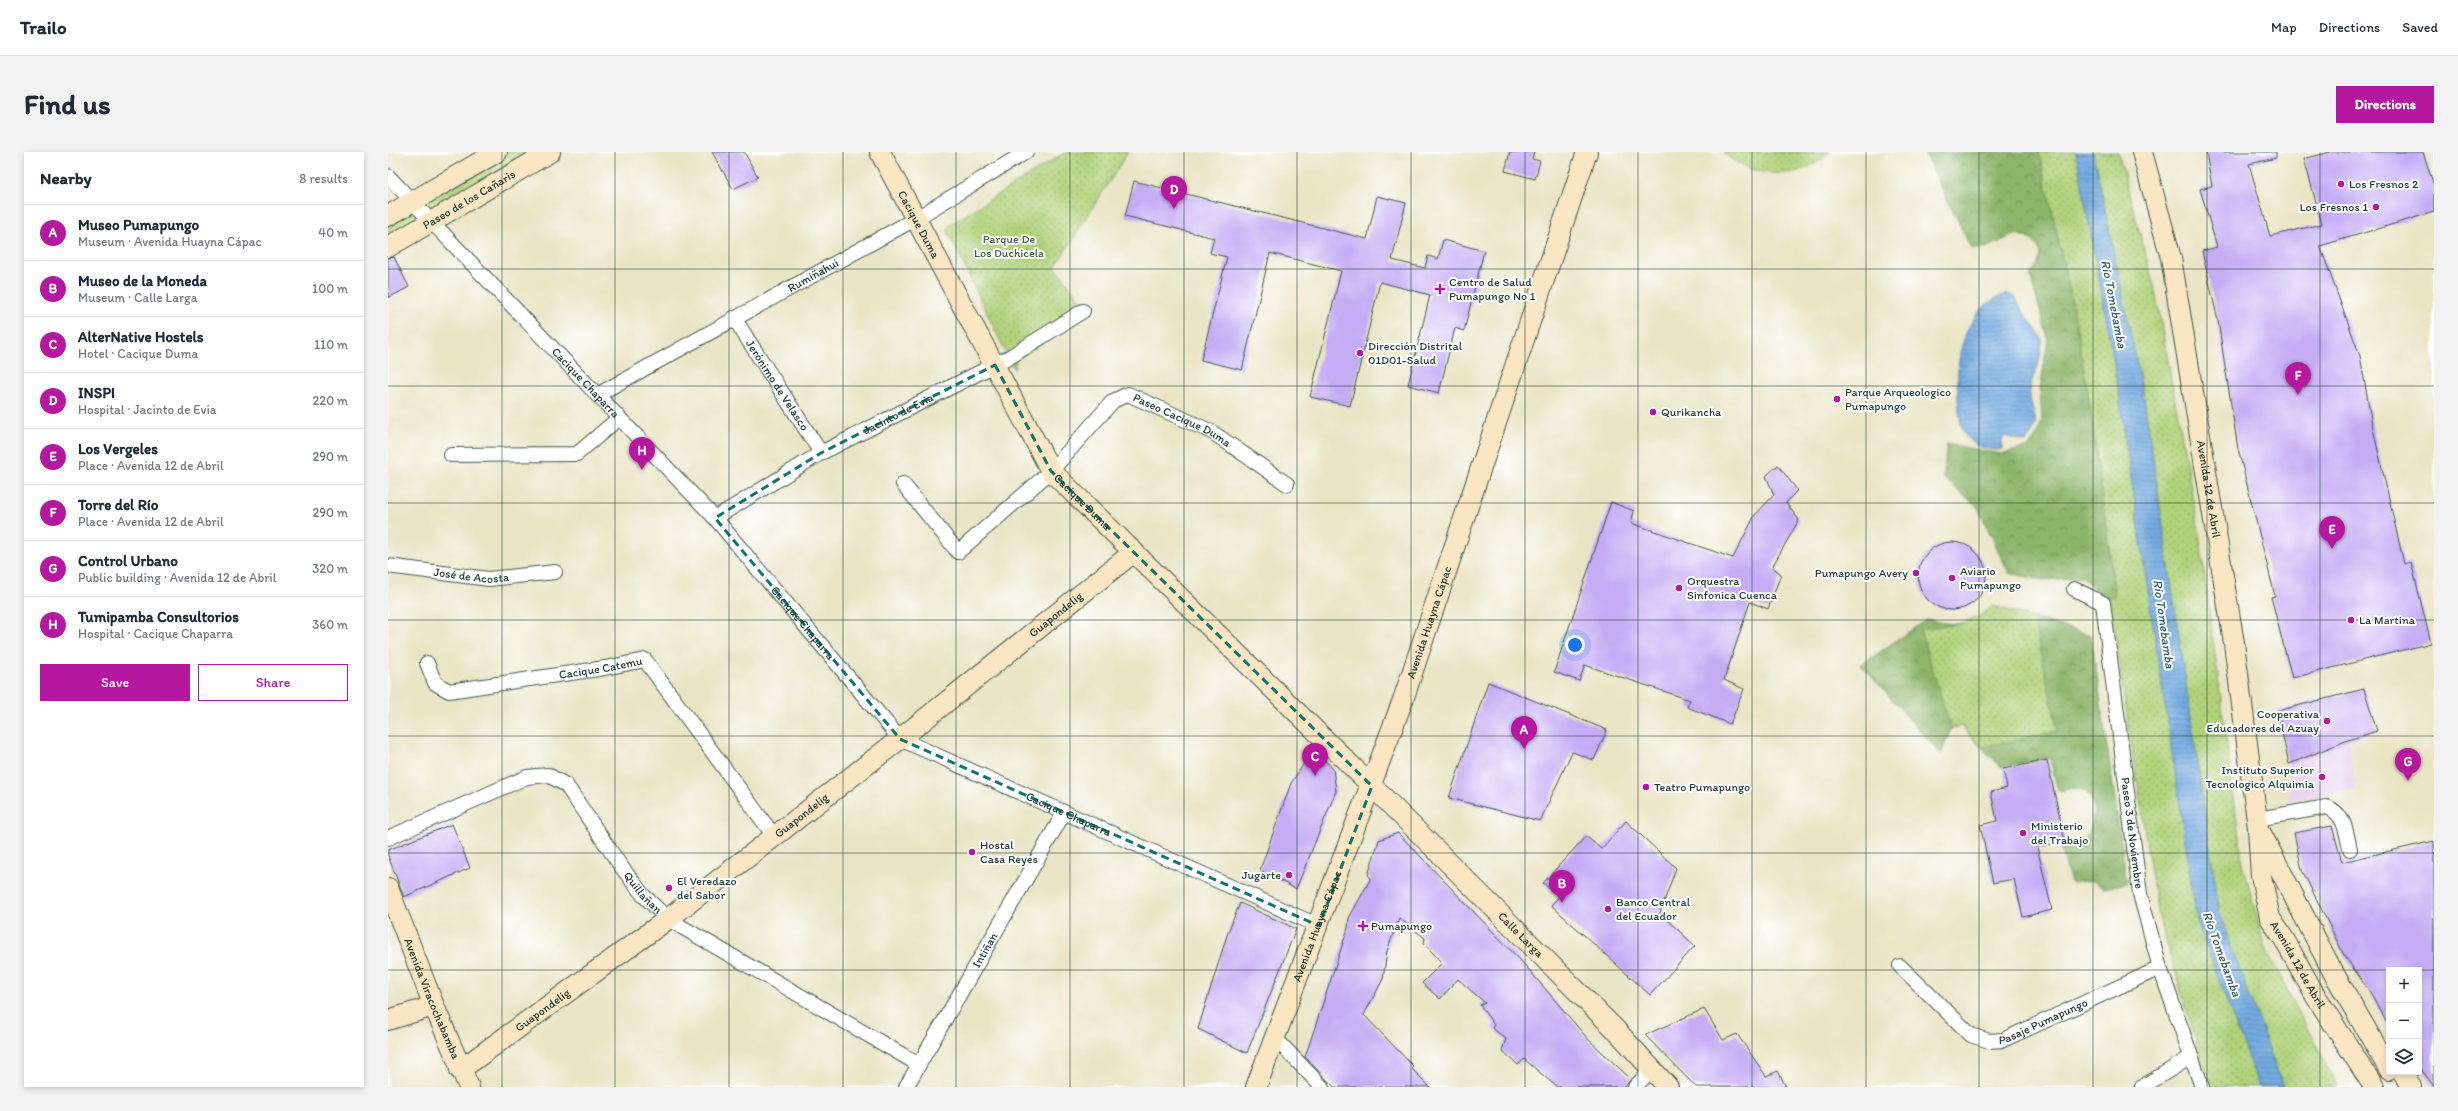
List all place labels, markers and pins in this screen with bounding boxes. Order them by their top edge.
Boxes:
pin: D [1161,176,1187,209]
place label: Los Fresnos 2 [2349,177,2419,191]
marker: Los Fresnos 2 [2336,179,2346,189]
place label: Los Fresnos 1 [2299,200,2368,214]
marker: Los Fresnos 1 [2371,202,2381,212]
place label: Centro de Salud Pumapungo No 1 [1449,275,1536,303]
marker: Centro de Salud Pumapungo No 1 [1434,283,1446,295]
place label: Dirección Distrital 01D01-Salud [1368,339,1463,367]
marker: Dirección Distrital 01D01-Salud [1355,348,1365,358]
pin: F [2285,362,2311,395]
place label: Parque Arqueologico Pumapungo [1845,385,1951,413]
marker: Parque Arqueologico Pumapungo [1832,394,1842,404]
place label: Qurikancha [1661,405,1722,419]
marker: Qurikancha [1648,407,1658,417]
pin: H [629,437,655,470]
pin: E [2319,516,2345,549]
place label: Aviario Pumapungo [1960,564,2021,592]
place label: Pumapungo Avery [1815,566,1908,580]
marker: Pumapungo Avery [1911,568,1921,578]
marker: Aviario Pumapungo [1947,573,1957,583]
place label: Orquestra Sinfonica Cuenca [1687,574,1778,602]
marker: Orquestra Sinfonica Cuenca [1674,583,1684,593]
place label: La Martina [2359,613,2416,627]
marker: La Martina [2346,615,2356,625]
place label: Cooperativa Educadores del Azuay [2207,707,2320,735]
pin: A [1511,716,1537,749]
marker: Cooperativa Educadores del Azuay [2322,716,2332,726]
pin: C [1302,743,1328,776]
pin: G [2395,748,2421,781]
place label: Instituto Superior Tecnologico Alquimia [2206,763,2315,791]
marker: Instituto Superior Tecnologico Alquimia [2317,772,2327,782]
place label: Teatro Pumapungo [1654,780,1750,794]
marker: Teatro Pumapungo [1641,782,1651,792]
place label: Ministerio del Trabajo [2031,819,2088,847]
marker: Ministerio del Trabajo [2018,828,2028,838]
place label: Hostal Casa Reyes [980,838,1038,866]
marker: Hostal Casa Reyes [967,847,977,857]
place label: Jugarte [1242,868,1281,882]
marker: Jugarte [1284,870,1294,880]
pin: B [1549,870,1575,903]
place label: El Veredazo del Sabor [677,874,737,902]
marker: El Veredazo del Sabor [664,883,674,893]
place label: Banco Central del Ecuador [1616,895,1691,923]
marker: Banco Central del Ecuador [1603,904,1613,914]
place label: Pumapungo [1371,919,1432,933]
marker: Pumapungo [1358,921,1368,931]

